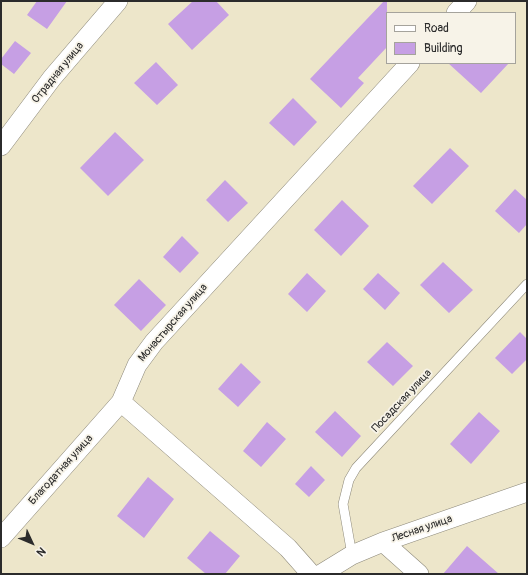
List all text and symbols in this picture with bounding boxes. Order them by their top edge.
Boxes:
legend [386,12,516,64]
text: Road [424,21,449,36]
street label: Отрадная улица [29,40,87,106]
text: Building [424,41,463,56]
street label: Монастырская улица [136,281,210,365]
street label: Посадская улица [370,367,434,435]
street label: Благодатная улица [26,432,96,508]
street label: Лесная улица [390,512,454,546]
north arrow [12,523,52,563]
text: N [34,544,48,559]

